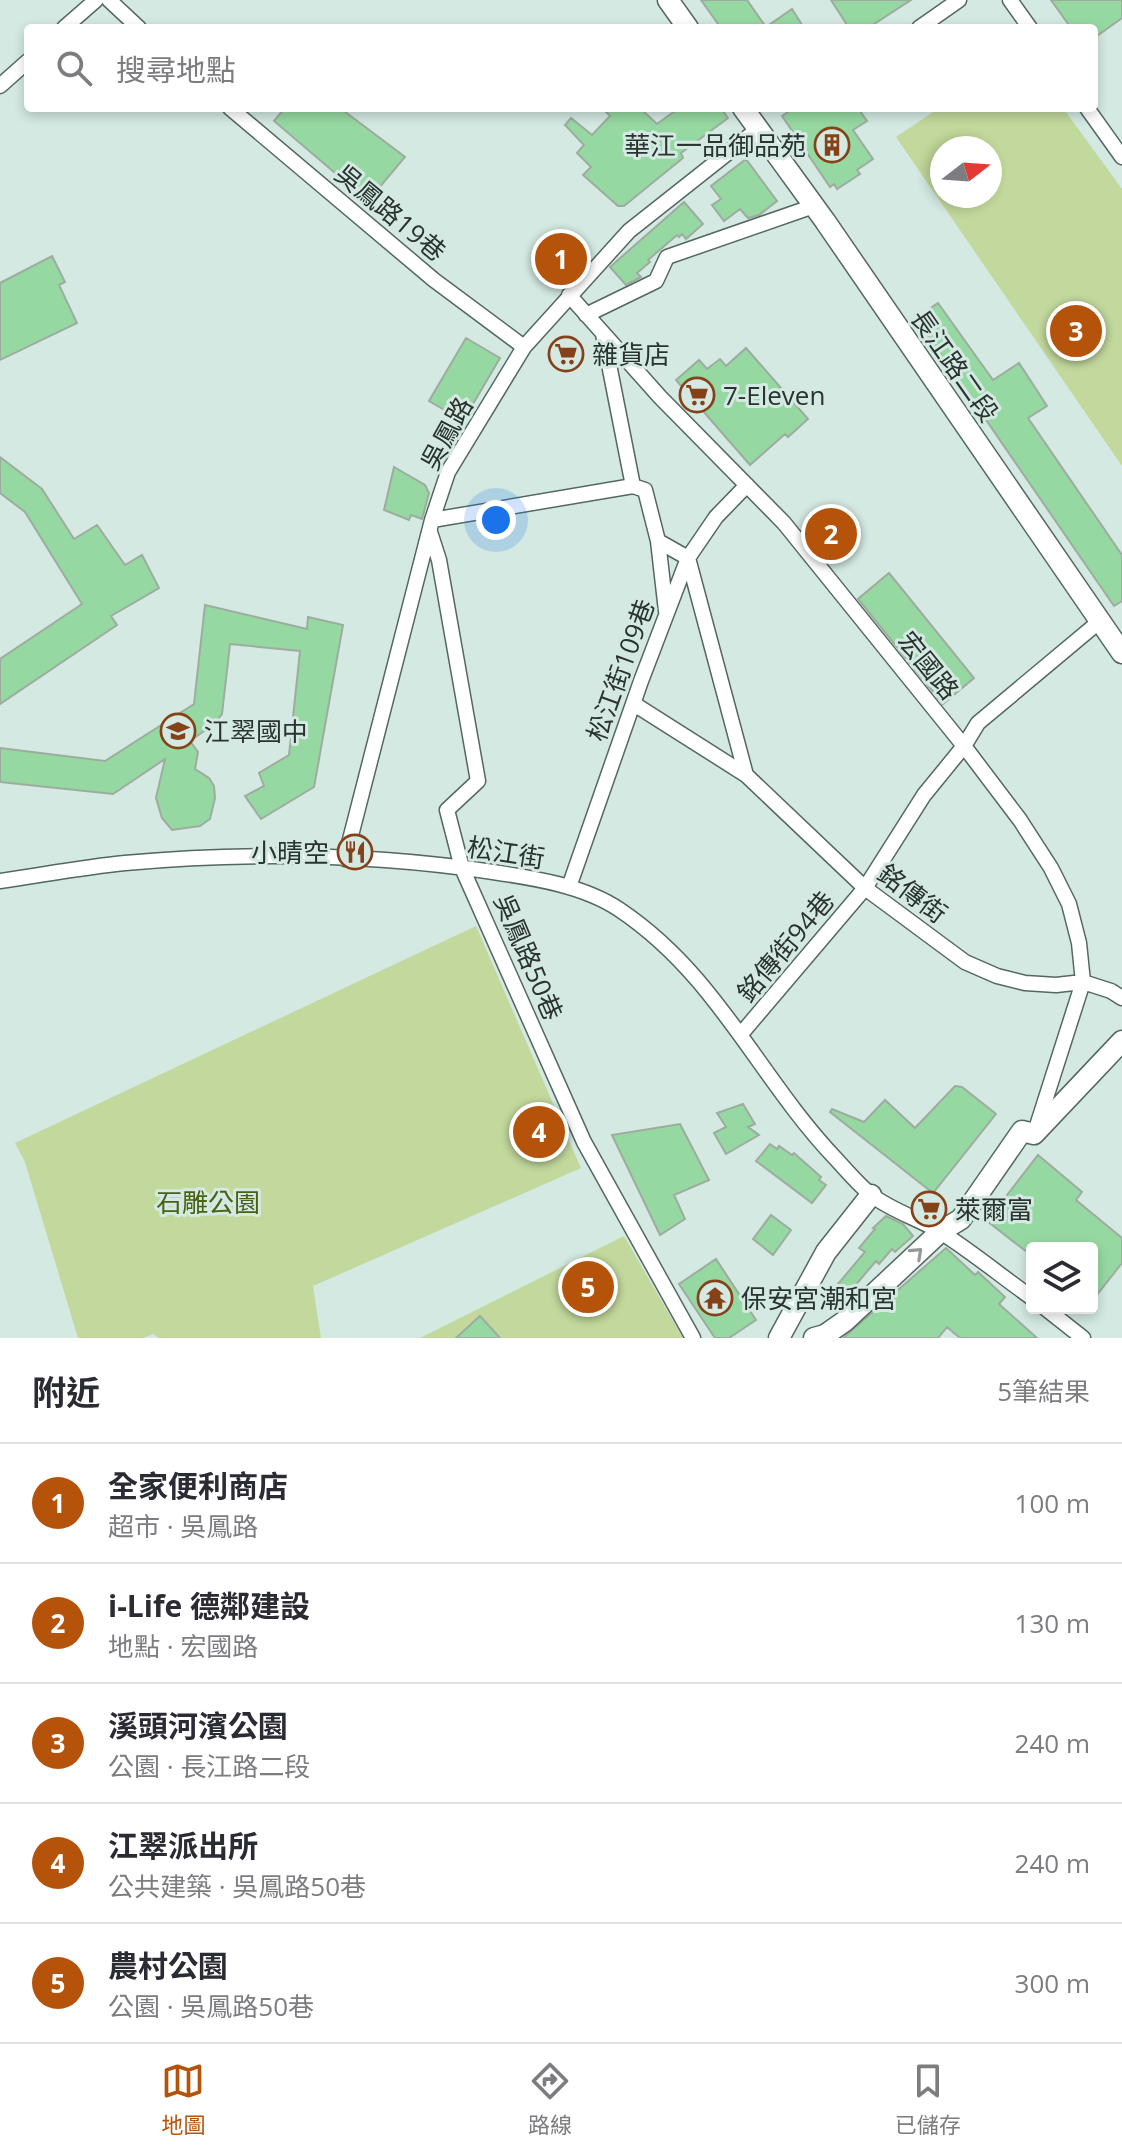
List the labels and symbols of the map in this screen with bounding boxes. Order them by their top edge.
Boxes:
building icon: 華江一品御品苑 [813,126,851,164]
place label: 華江一品御品苑 [624,127,806,163]
north arrow [930,136,1002,208]
street label: 吳鳳路19巷 [328,155,454,269]
pin: 1 [535,229,587,289]
street label: 長江路二段 [903,301,1007,429]
pin: 3 [1050,301,1102,361]
supermarket icon: 雜貨店 [547,335,585,373]
place label: 雜貨店 [592,336,670,372]
supermarket icon: 7-Eleven [678,376,716,414]
place label: 7-Eleven [723,377,825,413]
street label: 吳鳳路 [411,390,481,476]
your location [476,500,516,540]
pin: 2 [805,504,857,564]
street label: 松江街109巷 [578,594,662,746]
street label: 宏國路 [890,623,968,707]
school or university icon: 江翠國中 [159,712,197,750]
place label: 江翠國中 [204,713,308,749]
street label: 松江街 [465,828,547,876]
restaurant icon: 小晴空 [336,833,374,871]
place label: 小晴空 [251,834,329,870]
street label: 銘傳街 [871,855,955,931]
street label: 銘傳街94巷 [728,883,842,1009]
street label: 吳鳳路50巷 [486,888,572,1026]
pin: 4 [513,1102,565,1162]
park label: 石雕公園 [156,1184,260,1220]
supermarket icon: 萊爾富 [910,1190,948,1228]
place label: 萊爾富 [955,1191,1033,1227]
one-way arrow [907,1249,922,1263]
pin: 5 [562,1257,614,1317]
temple icon: 保安宮潮和宮 [696,1279,734,1317]
place label: 保安宮潮和宮 [741,1280,897,1316]

